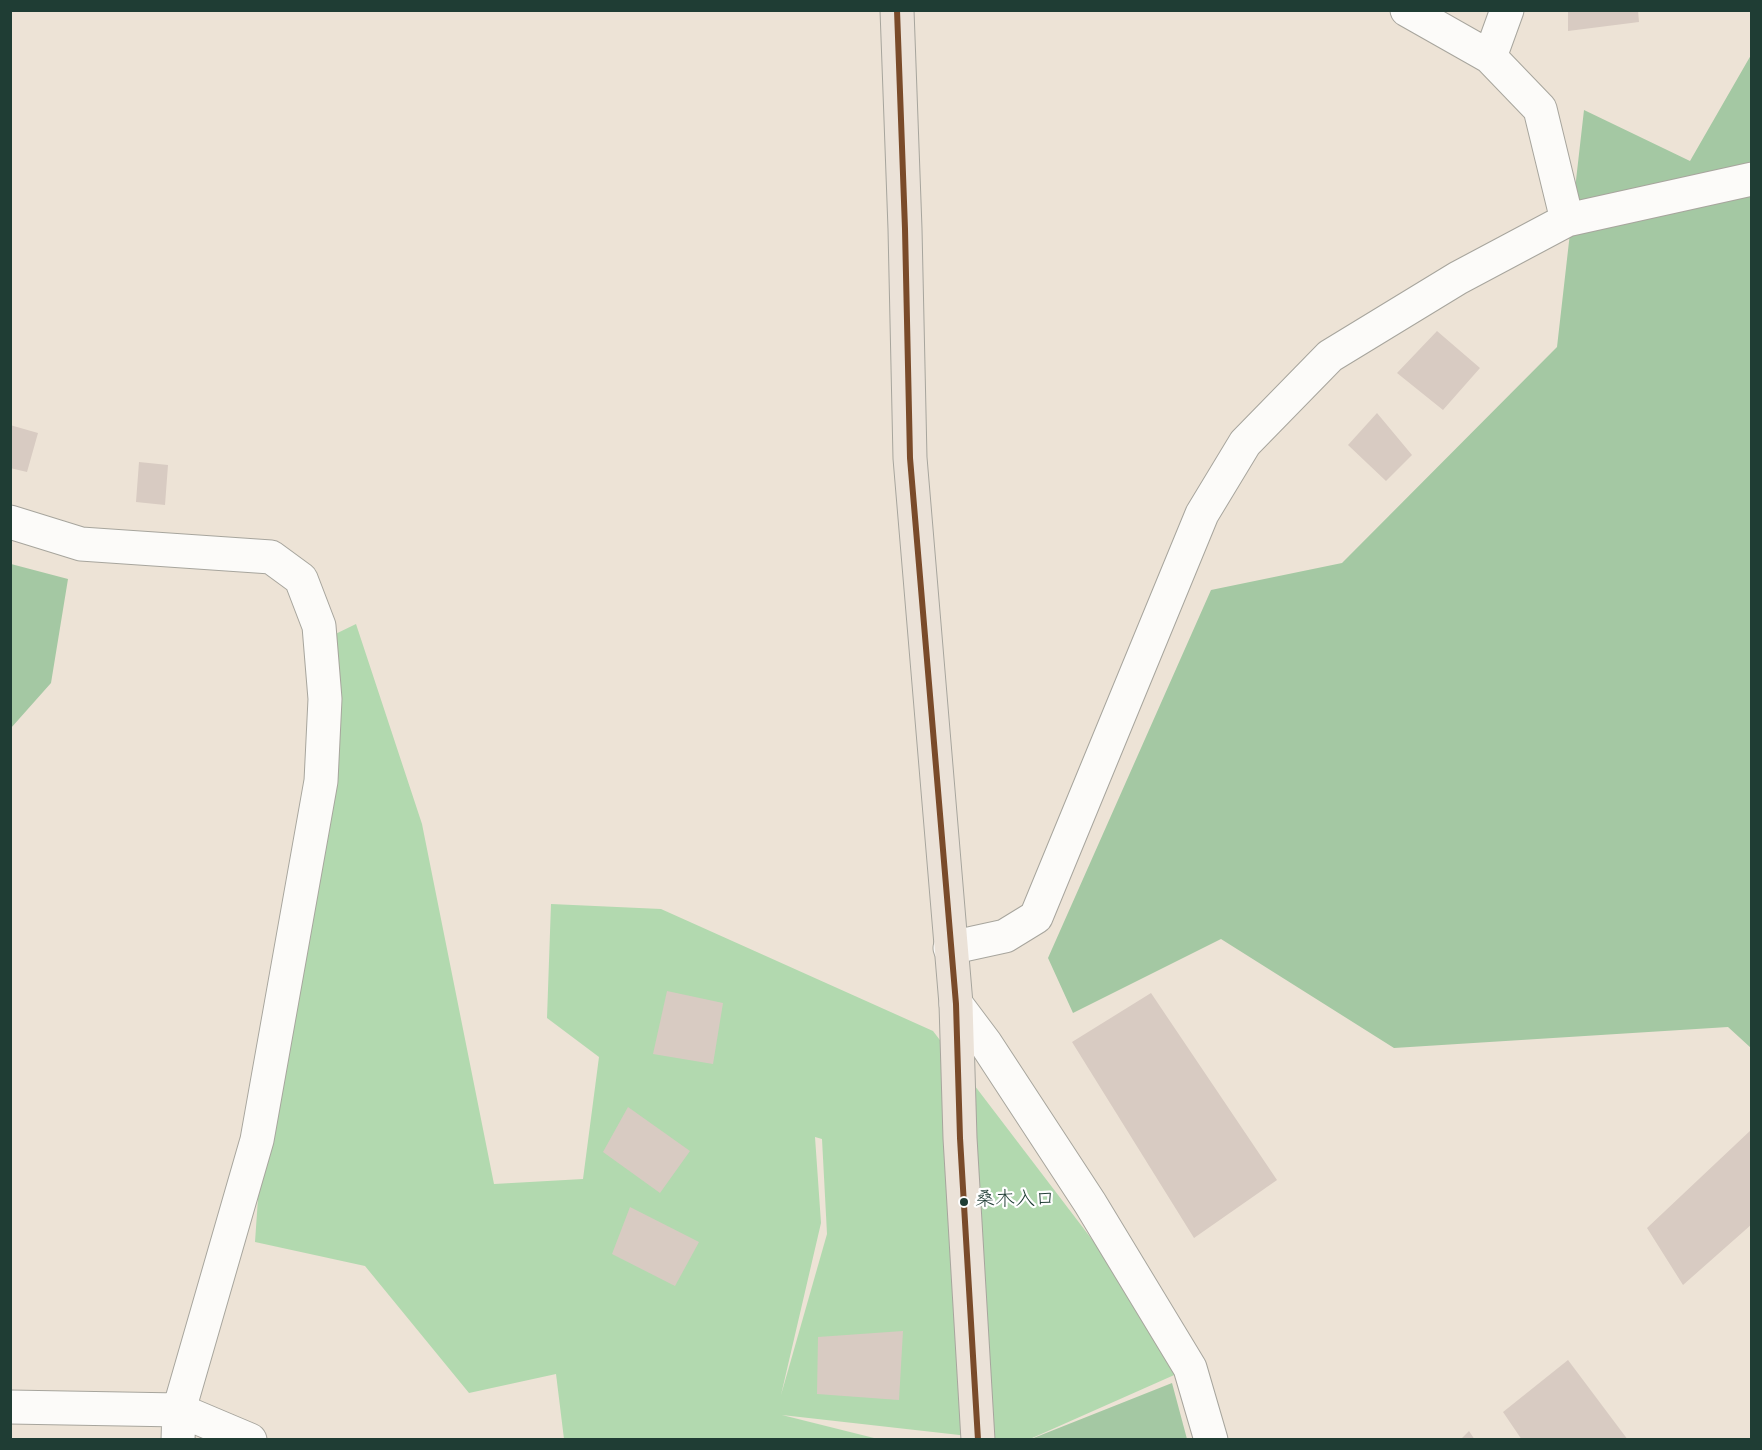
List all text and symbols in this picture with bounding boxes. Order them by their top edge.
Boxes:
place label: 桑木入口 [975,1190,1055,1214]
marker: 桑木入口 [958,1196,970,1208]

